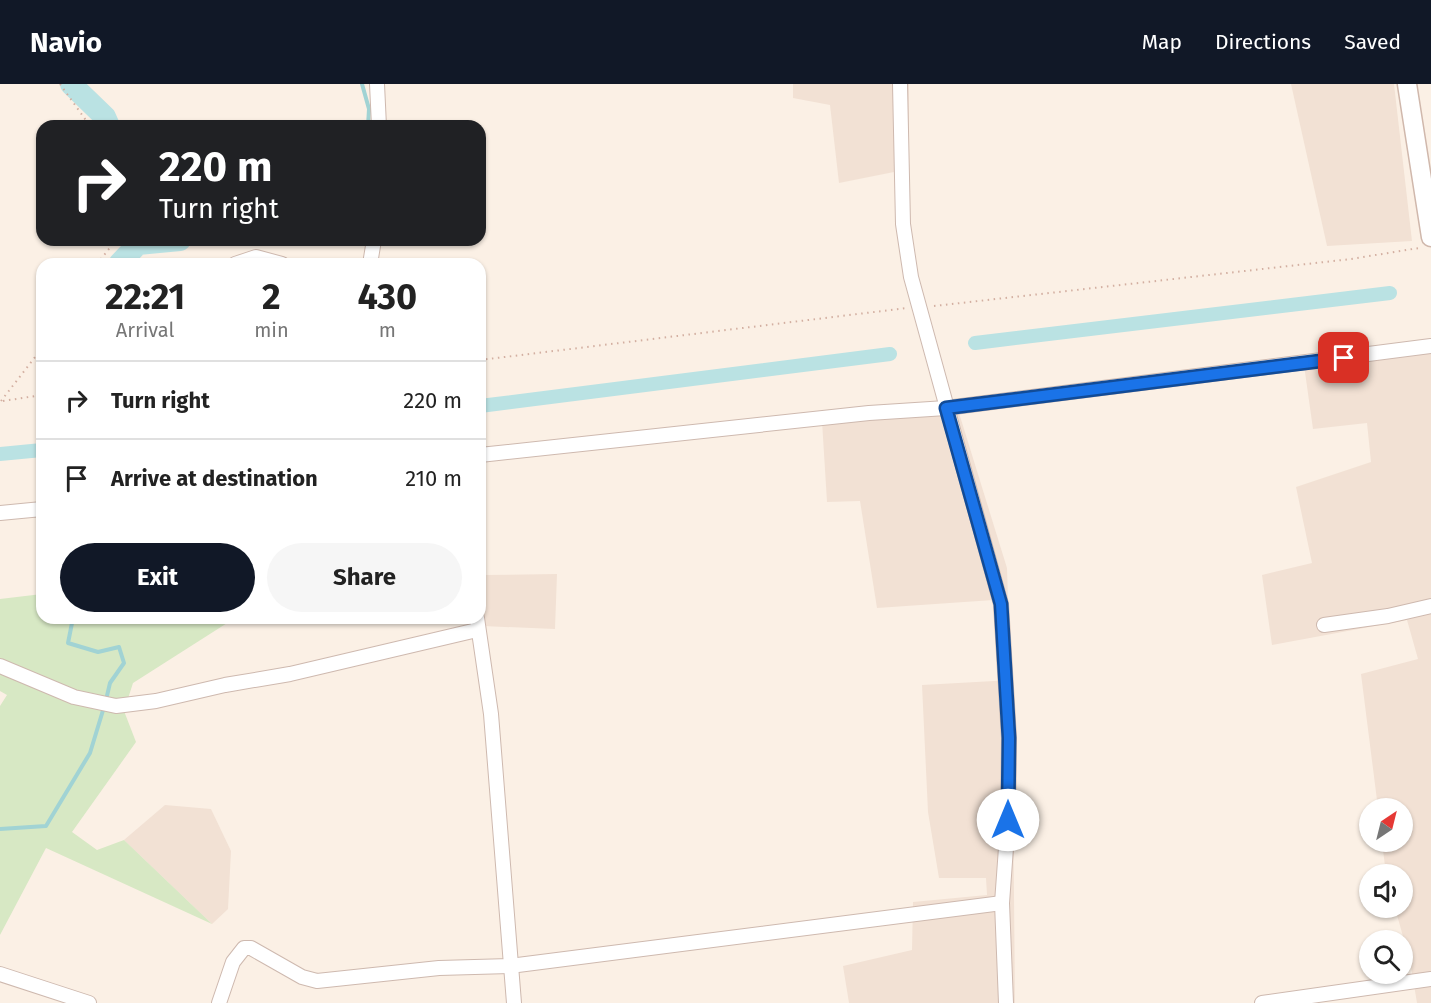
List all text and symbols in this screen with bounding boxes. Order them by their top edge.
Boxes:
text: Navio [30,26,102,59]
text: Map [1142,29,1182,55]
text: Directions [1215,29,1311,55]
text: Saved [1344,29,1401,55]
text: 220 m [159,142,272,192]
icon: right [60,144,138,222]
text: Turn right [159,193,279,225]
text: 22:21 [105,275,185,319]
text: 2 [262,275,281,319]
text: 430 [358,275,417,319]
text: Arrival [116,318,174,342]
text: min [254,318,289,342]
text: m [379,318,396,342]
pin [1318,332,1369,383]
icon: arrive [1327,341,1360,374]
icon: right [60,384,93,417]
text: Turn right [111,387,210,414]
text: 220 m [403,387,462,414]
icon: arrive [60,462,93,495]
text: Arrive at destination [111,465,318,492]
text: 210 m [405,465,462,492]
button: Exit [60,543,255,612]
button: Share [267,543,462,612]
position arrow [976,788,1040,852]
north arrow [1359,798,1413,852]
map controls [1359,798,1413,984]
button: sound [1359,864,1413,918]
button: search [1359,930,1413,984]

